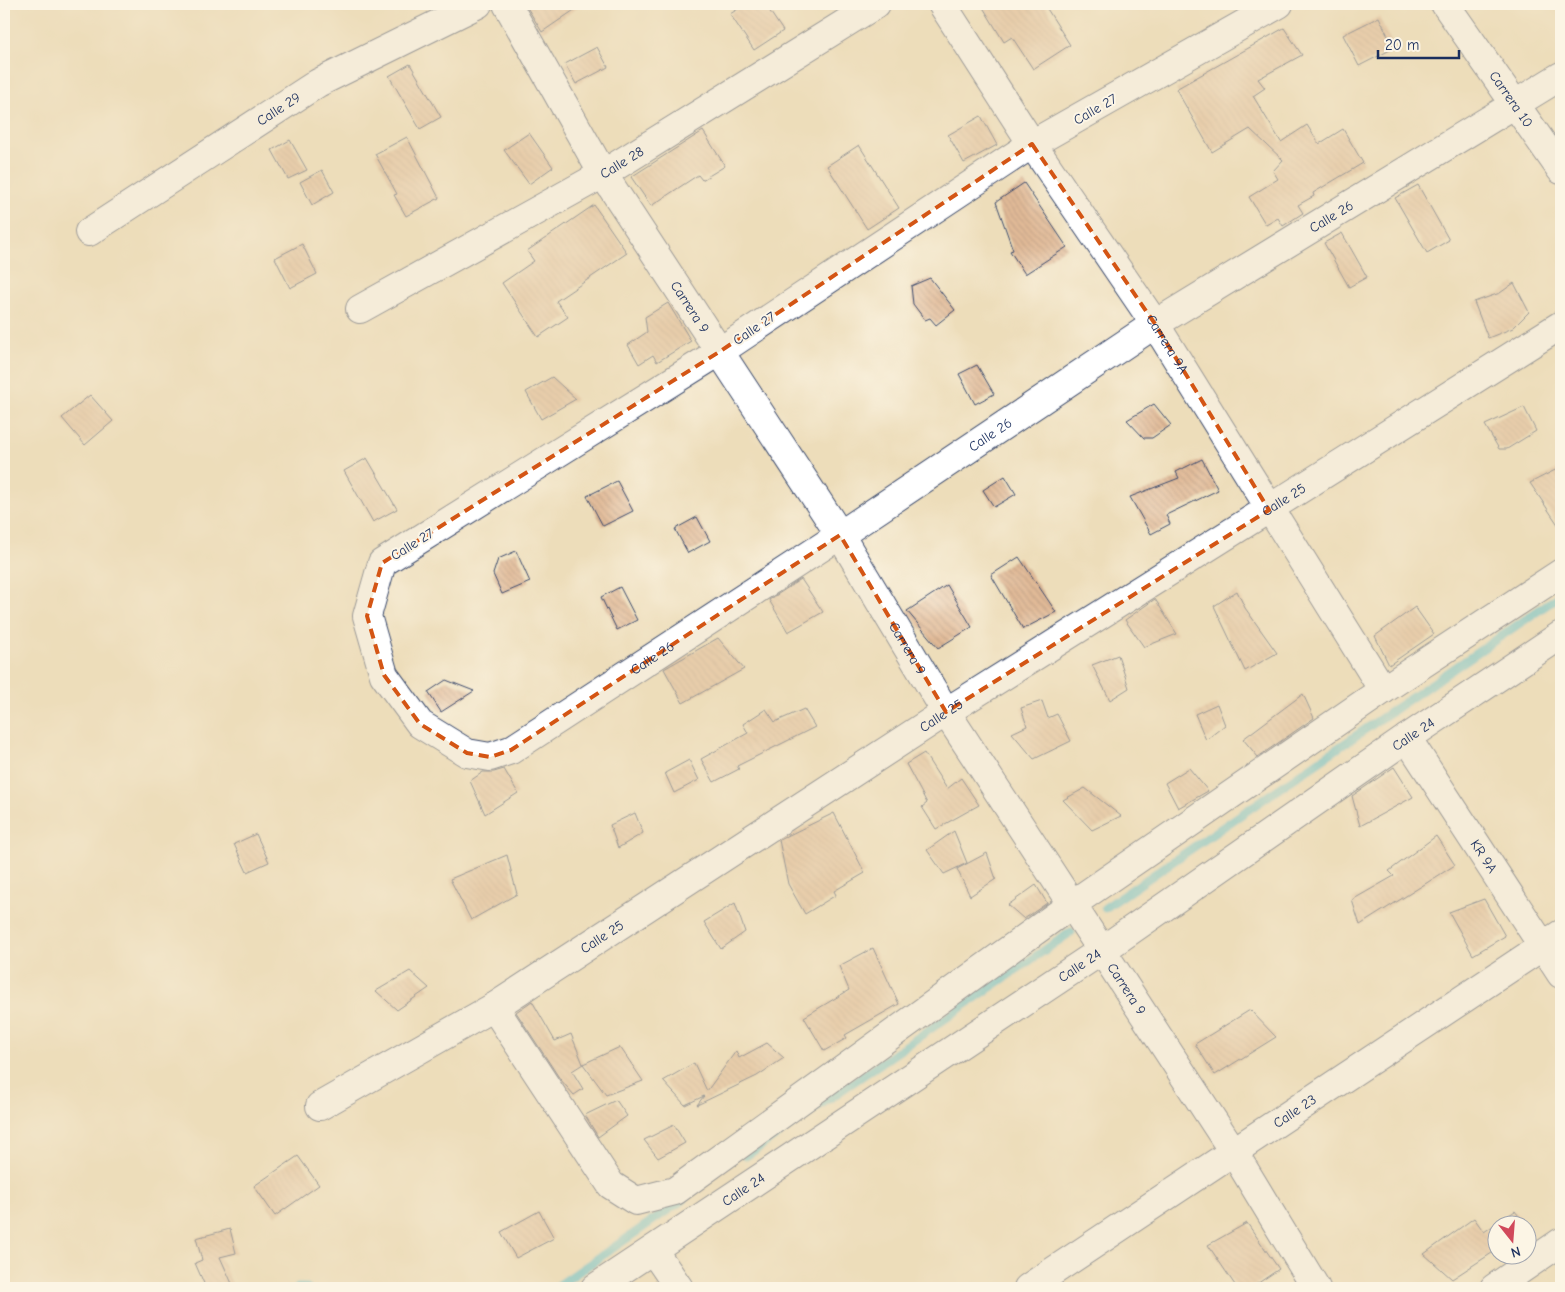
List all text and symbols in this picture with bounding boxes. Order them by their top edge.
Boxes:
scale bar [1378,28,1459,60]
text: 20 m [1385,36,1419,54]
street label: Carrera 10 [1485,68,1537,131]
street label: Calle 29 [254,89,304,130]
street label: Calle 27 [1070,90,1120,129]
street label: Calle 28 [597,143,647,183]
street label: Calle 26 [1306,197,1357,237]
street label: Carrera 9 [667,278,713,336]
street label: Calle 27 [730,308,779,349]
street label: Carrera 9A [1142,311,1192,377]
street label: Calle 26 [965,414,1015,455]
street label: Calle 25 [1259,480,1309,520]
street label: Calle 27 [388,524,437,564]
street label: Carrera 9 [885,619,930,678]
street label: Calle 26 [627,638,677,679]
street label: Calle 25 [916,695,966,736]
street label: Calle 24 [1389,714,1438,755]
street label: KR 9A [1467,836,1501,876]
street label: Calle 25 [577,917,627,957]
street label: Calle 24 [1055,945,1104,986]
street label: Carrera 9 [1103,960,1150,1018]
street label: Calle 23 [1270,1091,1320,1132]
street label: Calle 24 [719,1169,768,1210]
north arrow [1488,1214,1538,1264]
text: N [1509,1242,1523,1261]

